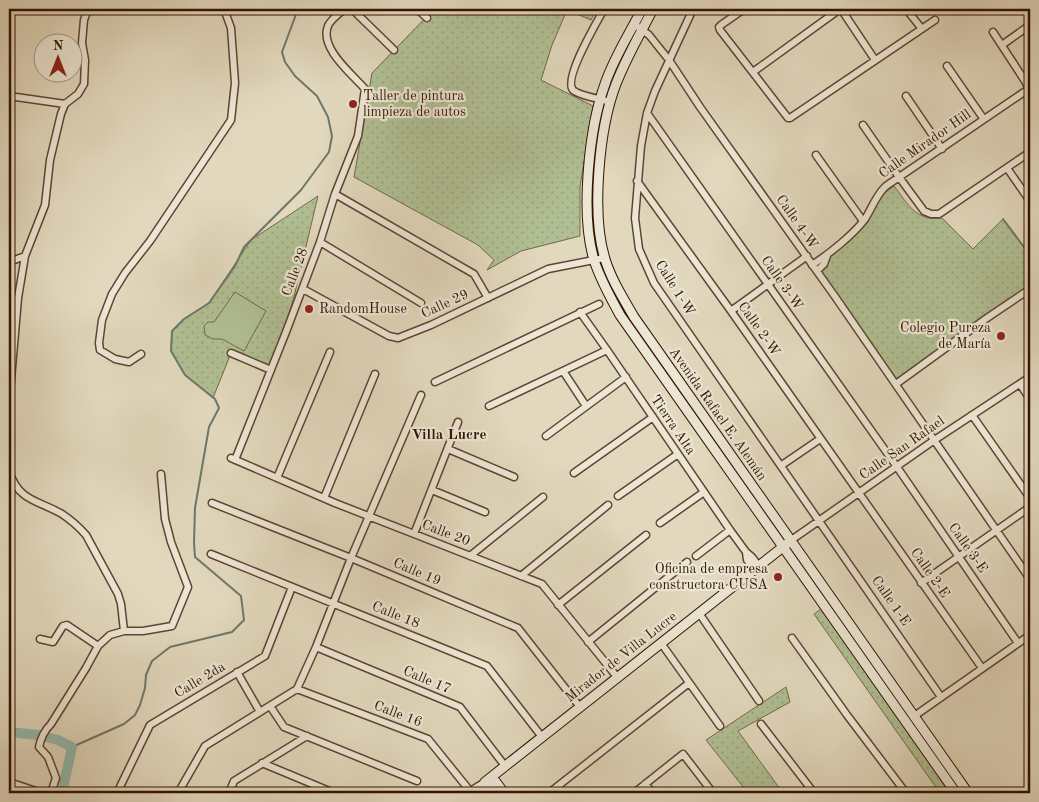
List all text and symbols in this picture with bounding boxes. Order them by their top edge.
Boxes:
north arrow [32,32,82,82]
text: N [53,39,64,53]
place label: Taller de pintura limpieza de autos [363,89,466,119]
marker: Taller de pintura limpieza de autos [347,98,359,110]
street label: Calle Mirador Hill [876,107,974,181]
street label: Calle 4-W [773,192,821,252]
street label: Calle 28 [279,246,311,298]
street label: Calle 3-W [758,253,806,313]
street label: Calle 1-W [653,258,698,318]
street label: Calle 29 [419,287,471,321]
street label: Calle 2-W [735,299,783,359]
place label: RandomHouse [319,302,407,316]
marker: RandomHouse [303,303,315,315]
place label: Colegio Pureza de María [900,321,991,351]
marker: Colegio Pureza de María [995,330,1007,342]
street label: Avenida Rafael E. Alemán [667,345,770,484]
street label: Tierra Alta [648,393,698,458]
street label: Calle San Rafael [857,413,947,482]
district label: Villa Lucre [411,428,487,443]
street label: Calle 20 [420,517,472,549]
street label: Calle 3-E [946,521,990,575]
street label: Calle 2-E [908,546,952,600]
street label: Calle 19 [391,556,443,588]
place label: Oficina de empresa constructora CUSA [649,562,768,592]
marker: Oficina de empresa constructora CUSA [772,571,784,583]
street label: Calle 1-E [869,574,913,628]
street label: Calle 18 [370,599,422,631]
street label: Mirador de Villa Lucre [563,609,679,705]
street label: Calle 2da [172,659,228,701]
street label: Calle 17 [401,664,453,696]
street label: Calle 16 [372,698,424,730]

